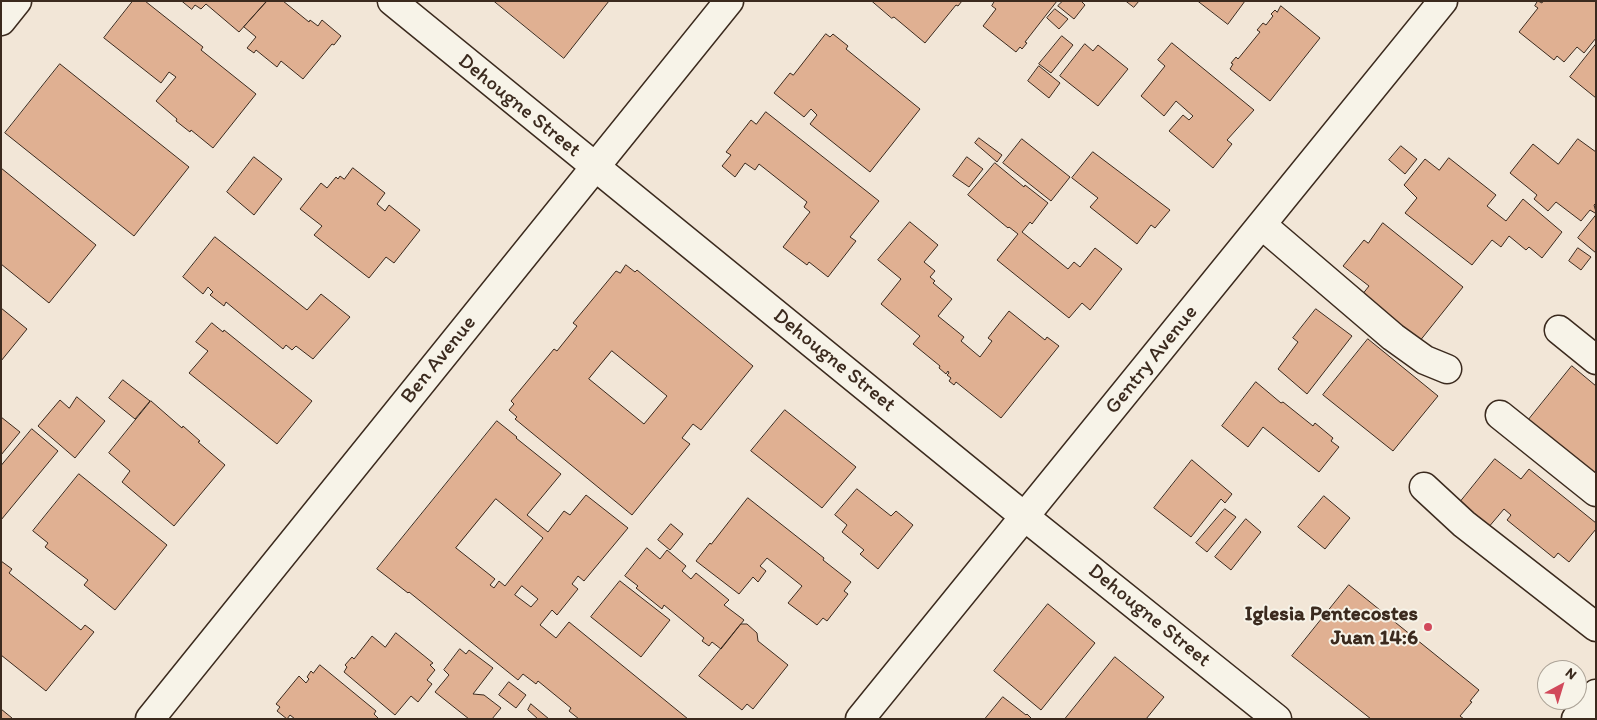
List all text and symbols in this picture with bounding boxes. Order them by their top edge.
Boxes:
street label: Dehougne Street [453,49,585,163]
street label: Gentry Avenue [1100,300,1204,420]
street label: Dehougne Street [768,304,900,418]
street label: Ben Avenue [396,311,482,409]
street label: Dehougne Street [1083,559,1215,673]
place label: Iglesia Pentecostes Juan 14:6 [1245,602,1418,652]
marker: Iglesia Pentecostes Juan 14:6 [1422,621,1434,633]
north arrow [1537,660,1587,710]
text: N [1562,664,1580,683]

